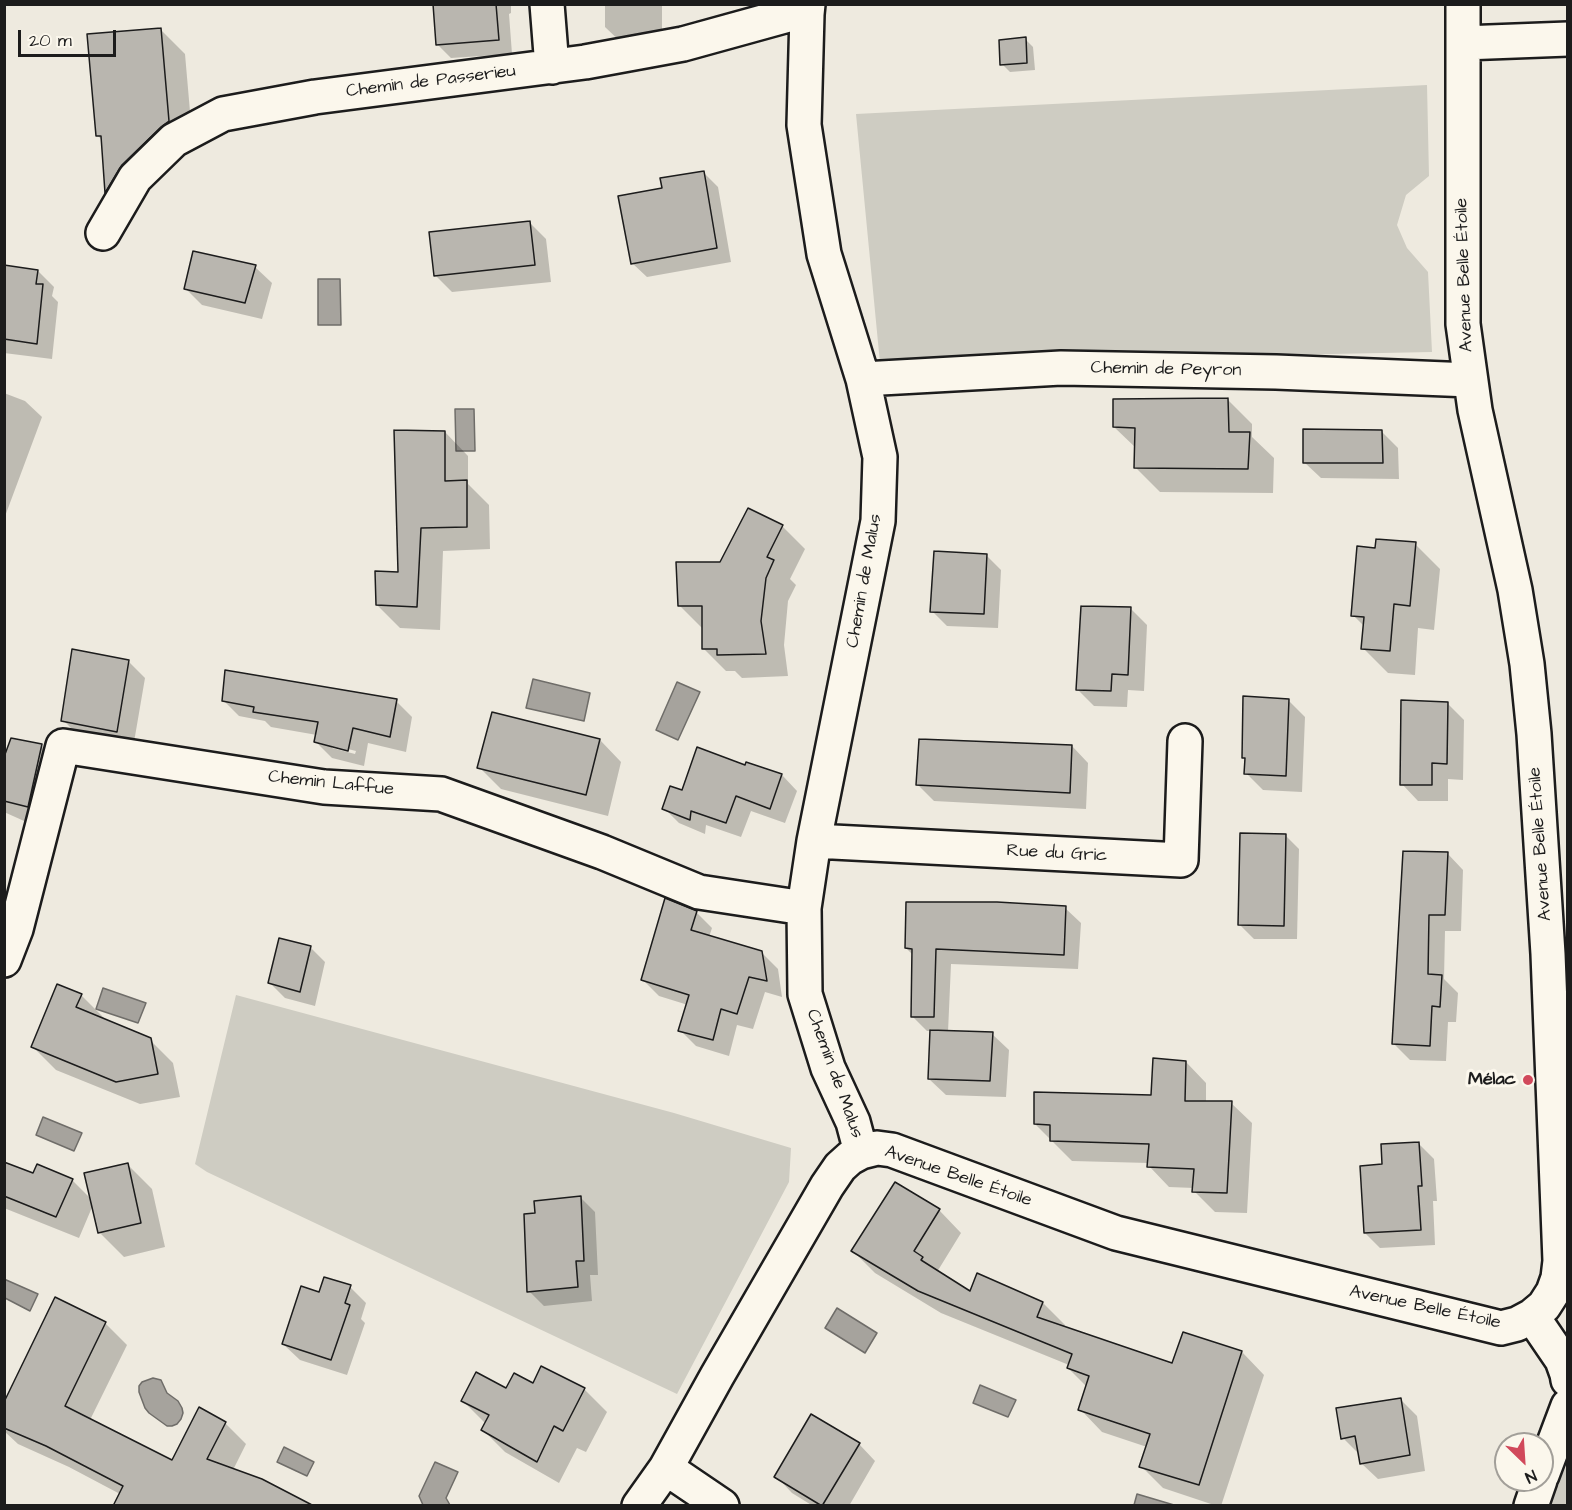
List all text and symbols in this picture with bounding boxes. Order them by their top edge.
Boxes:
scale bar [21,18,118,56]
text: 20 m [29,28,72,53]
street label: Chemin de Passerieu [345,61,517,103]
street label: Avenue Belle Étoile [1452,198,1478,352]
street label: Chemin de Peyron [1090,358,1242,382]
street label: Chemin de Malus [843,512,887,650]
street label: Avenue Belle Étoile [1525,766,1557,922]
street label: Chemin Laffue [267,767,395,801]
street label: Rue du Gric [1006,841,1108,867]
street label: Chemin de Malus [801,1007,867,1141]
place label: Mélac [1468,1069,1516,1091]
marker: Mélac [1521,1073,1535,1087]
street label: Avenue Belle Étoile [882,1142,1034,1212]
street label: Avenue Belle Étoile [1347,1281,1503,1335]
north arrow [1494,1432,1554,1492]
text: N [1522,1464,1540,1489]

